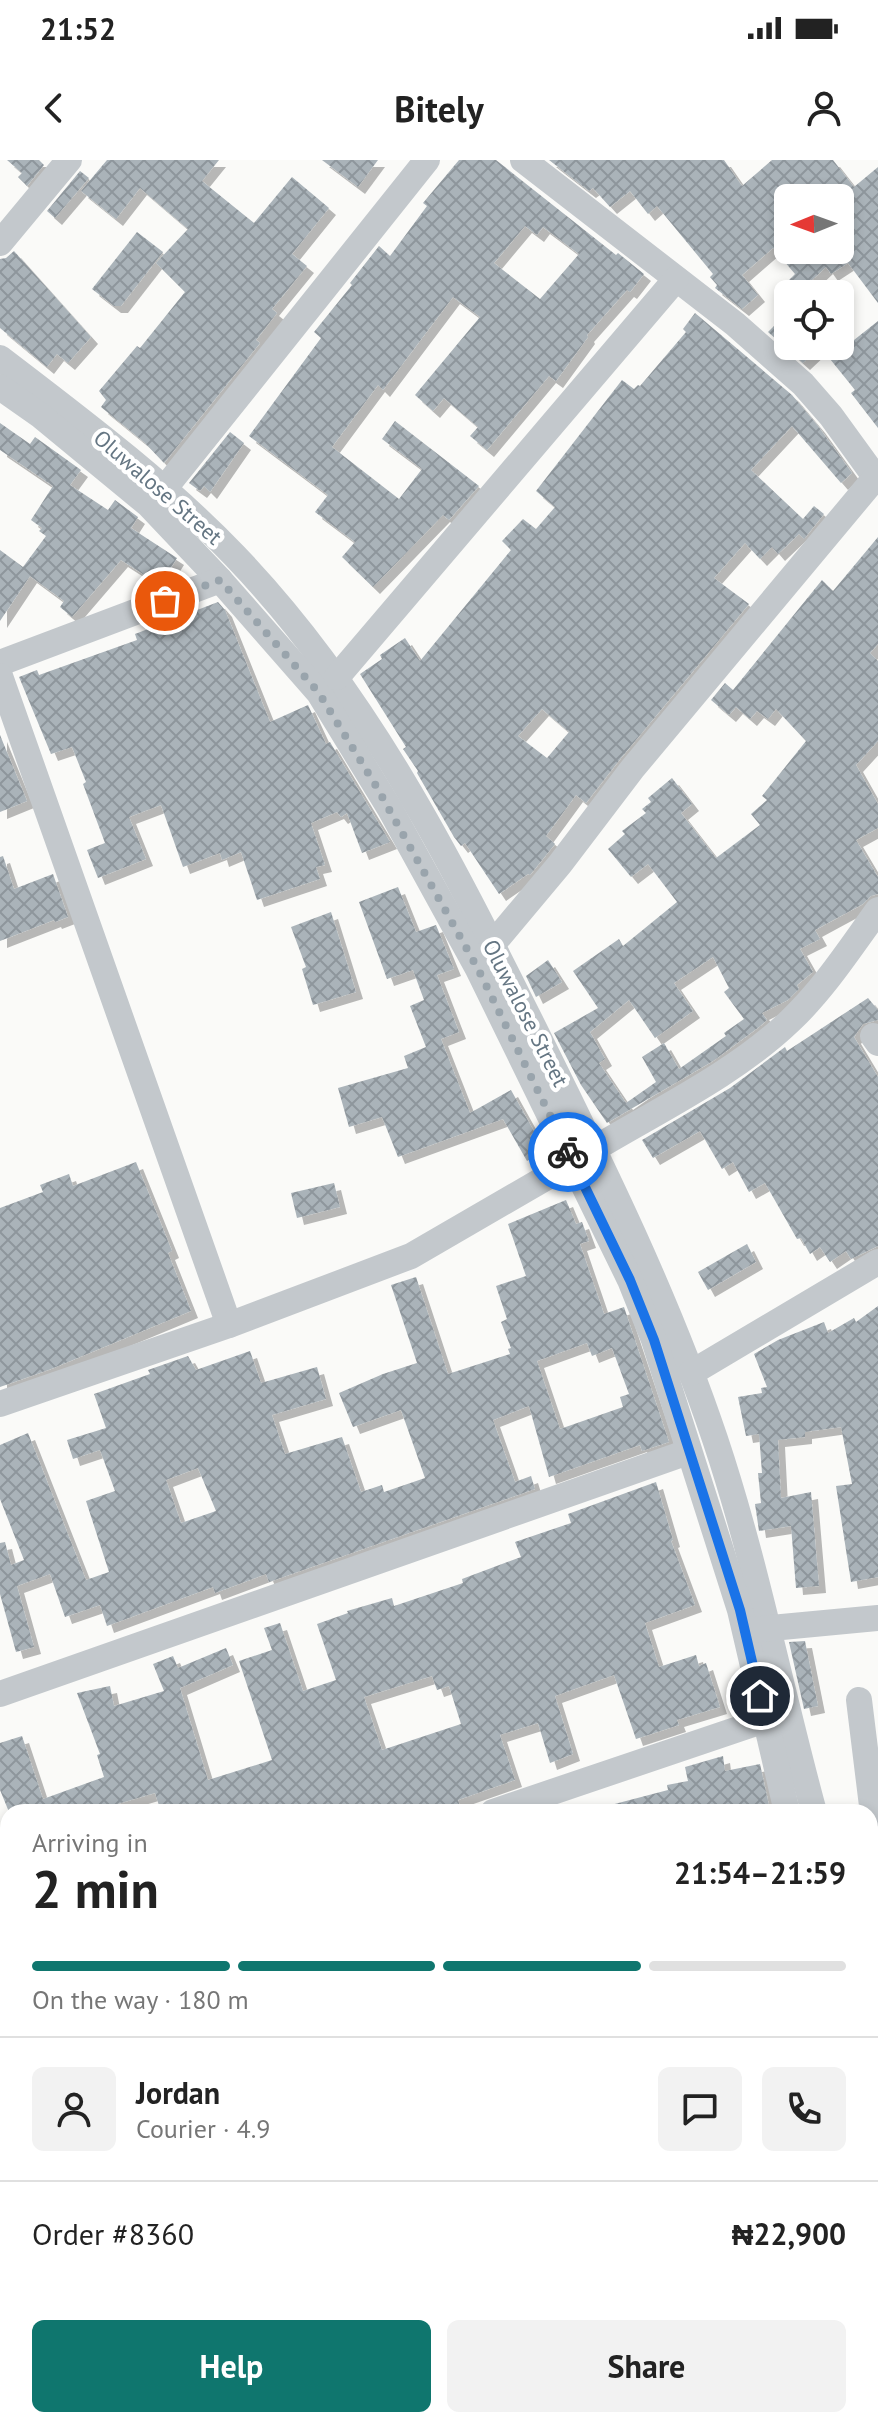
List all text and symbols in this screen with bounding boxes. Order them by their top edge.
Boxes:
text: 21:52 [40,9,116,48]
text: Bitely [394,85,484,132]
icon: back [32,86,76,130]
icon: person [802,86,846,130]
north arrow [774,184,854,264]
map controls [774,184,854,360]
button: locate [774,280,854,360]
street label: Oluwalose Street [88,424,228,551]
pin [131,567,199,635]
icon: bag [143,579,187,623]
street label: Oluwalose Street [477,935,575,1092]
courier [528,1112,608,1192]
icon: bike [546,1130,590,1174]
pin [726,1662,794,1730]
icon: home [738,1674,782,1718]
text: Arriving in [32,1826,148,1859]
text: 21:54–21:59 [674,1853,846,1892]
text: 2 min [32,1855,159,1922]
text: On the way · 180 m [32,1983,249,2016]
button: person [32,2067,116,2151]
button: chat [658,2067,742,2151]
button: phone [762,2067,846,2151]
text: Jordan [136,2073,220,2112]
text: Courier · 4.9 [136,2112,270,2145]
text: Order #8360 [32,2214,194,2253]
text: ₦22,900 [732,2214,846,2253]
button: Help [32,2320,431,2412]
button: Share [447,2320,846,2412]

